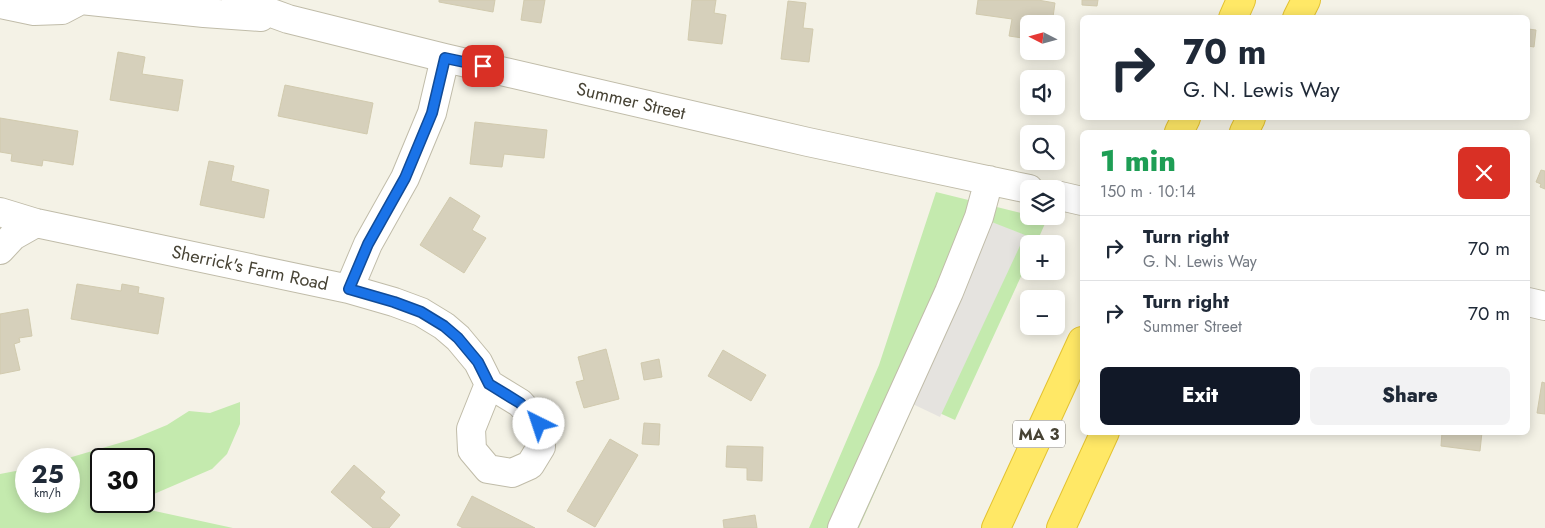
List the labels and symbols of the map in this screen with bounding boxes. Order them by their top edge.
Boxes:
north arrow [1020,15,1065,60]
pin [462,45,504,87]
street label: Summer Street [574,76,689,126]
street label: Sherrick's Farm Road [169,239,331,297]
position arrow [512,397,564,449]
road number: MA 3 [1013,420,1065,448]
speed limit sign: 30 [90,448,155,513]

